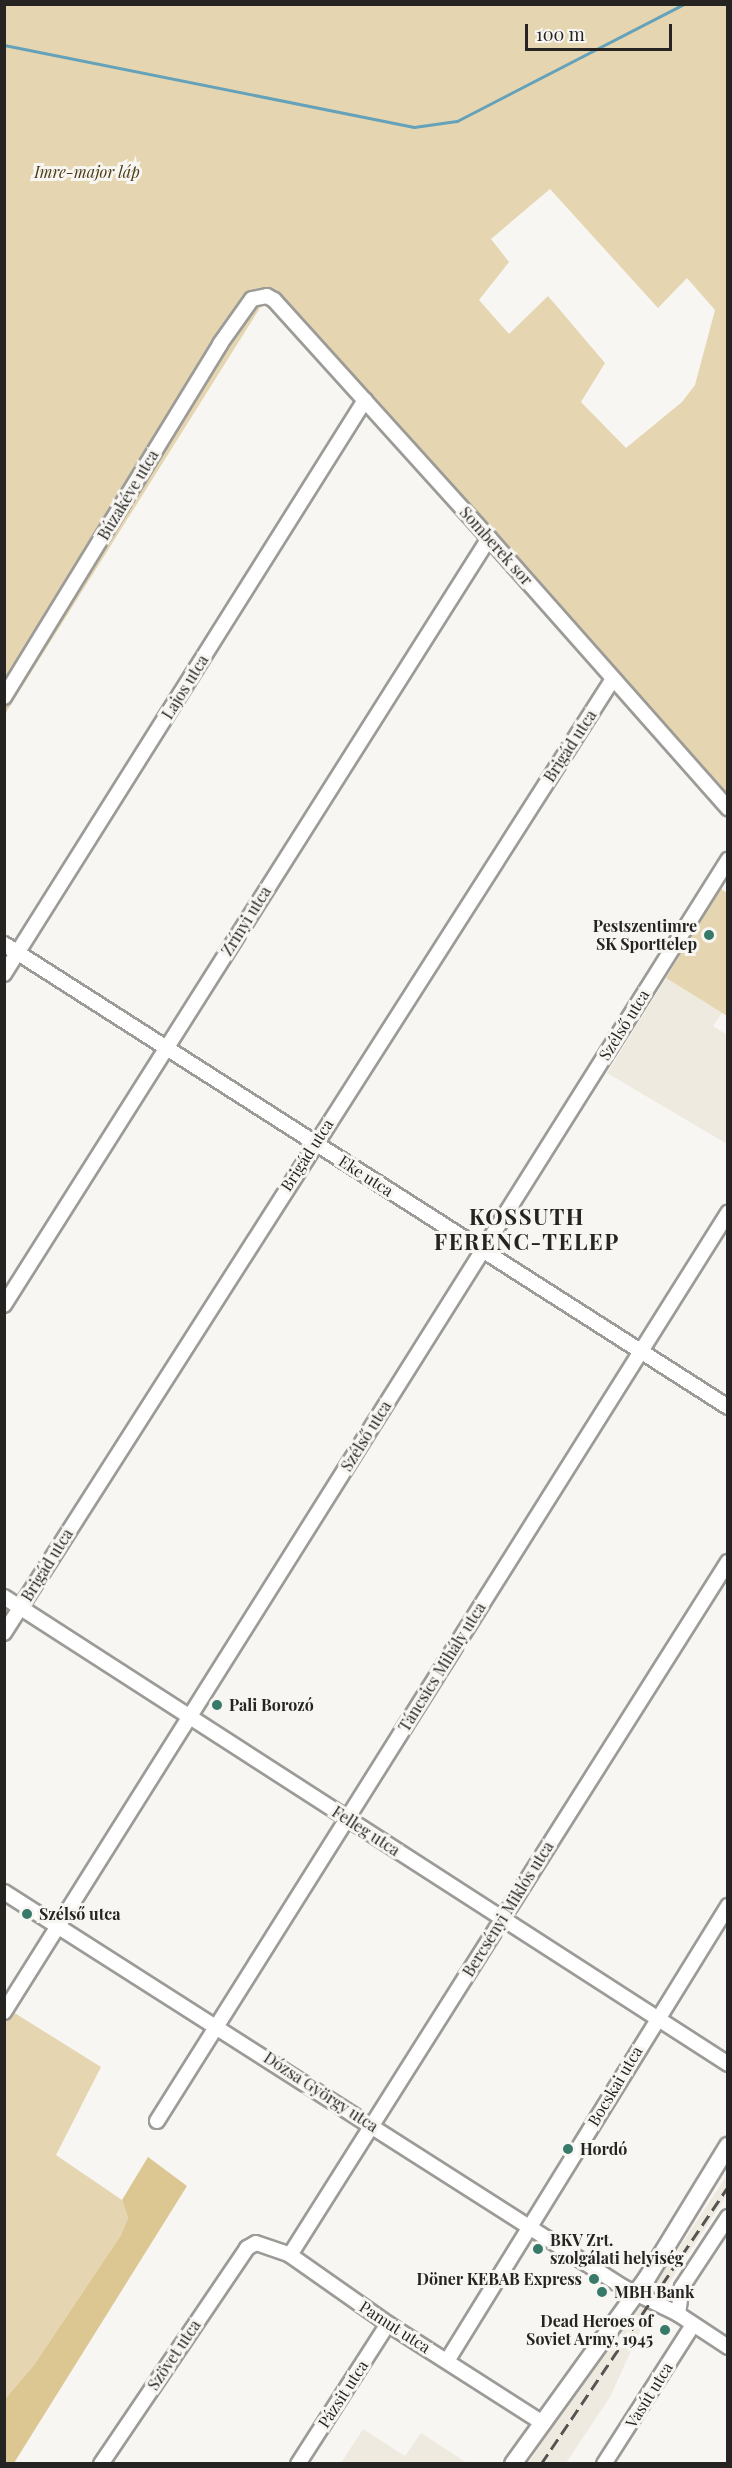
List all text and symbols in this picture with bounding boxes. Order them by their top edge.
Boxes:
scale bar [528,12,675,50]
text: 100 m [536,22,585,46]
park label: Imre-major láp [34,162,140,182]
street label: Búzakéve utca [94,446,162,544]
street label: Somberek sor [456,503,536,589]
street label: Lajos utca [158,651,212,723]
street label: Brigád utca [540,706,600,786]
street label: Zrínyi utca [217,883,275,959]
place label: Pestszentimre SK Sporttelep [593,916,697,954]
marker: Pestszentimre SK Sporttelep [702,928,716,942]
street label: Szélső utca [595,986,653,1064]
street label: Brigád utca [277,1115,337,1195]
street label: Eke utca [335,1151,397,1201]
district label: KOSSUTH FERENC-TELEP [434,1203,620,1254]
street label: Szélső utca [337,1397,395,1475]
street label: Brigád utca [17,1525,77,1605]
street label: Táncsics Mihály utca [394,1599,490,1735]
place label: Pali Borozó [229,1695,314,1715]
marker: Pali Borozó [210,1698,224,1712]
street label: Felleg utca [328,1802,404,1860]
street label: Bercsényi Miklós utca [459,1838,557,1980]
place label: Szélső utca [39,1904,121,1924]
marker: Szélső utca [20,1907,34,1921]
street label: Bocskai utca [584,2043,646,2129]
street label: Dózsa György utca [260,2048,382,2136]
place label: Hordó [580,2139,627,2159]
marker: Hordó [561,2142,575,2156]
place label: BKV Zrt. szolgálati helyiség [550,2230,684,2268]
marker: BKV Zrt. szolgálati helyiség [531,2242,545,2256]
place label: Döner KEBAB Express [416,2269,582,2289]
marker: Döner KEBAB Express [587,2272,601,2286]
place label: MBH Bank [614,2282,694,2302]
marker: MBH Bank [595,2285,609,2299]
street label: Pamut utca [356,2297,434,2357]
place label: Dead Heroes of Soviet Army, 1945 [525,2311,653,2349]
street label: Szövet utca [143,2316,205,2394]
marker: Dead Heroes of Soviet Army, 1945 [658,2323,672,2337]
street label: Pázsit utca [314,2356,372,2432]
street label: Vasút utca [621,2359,677,2431]

